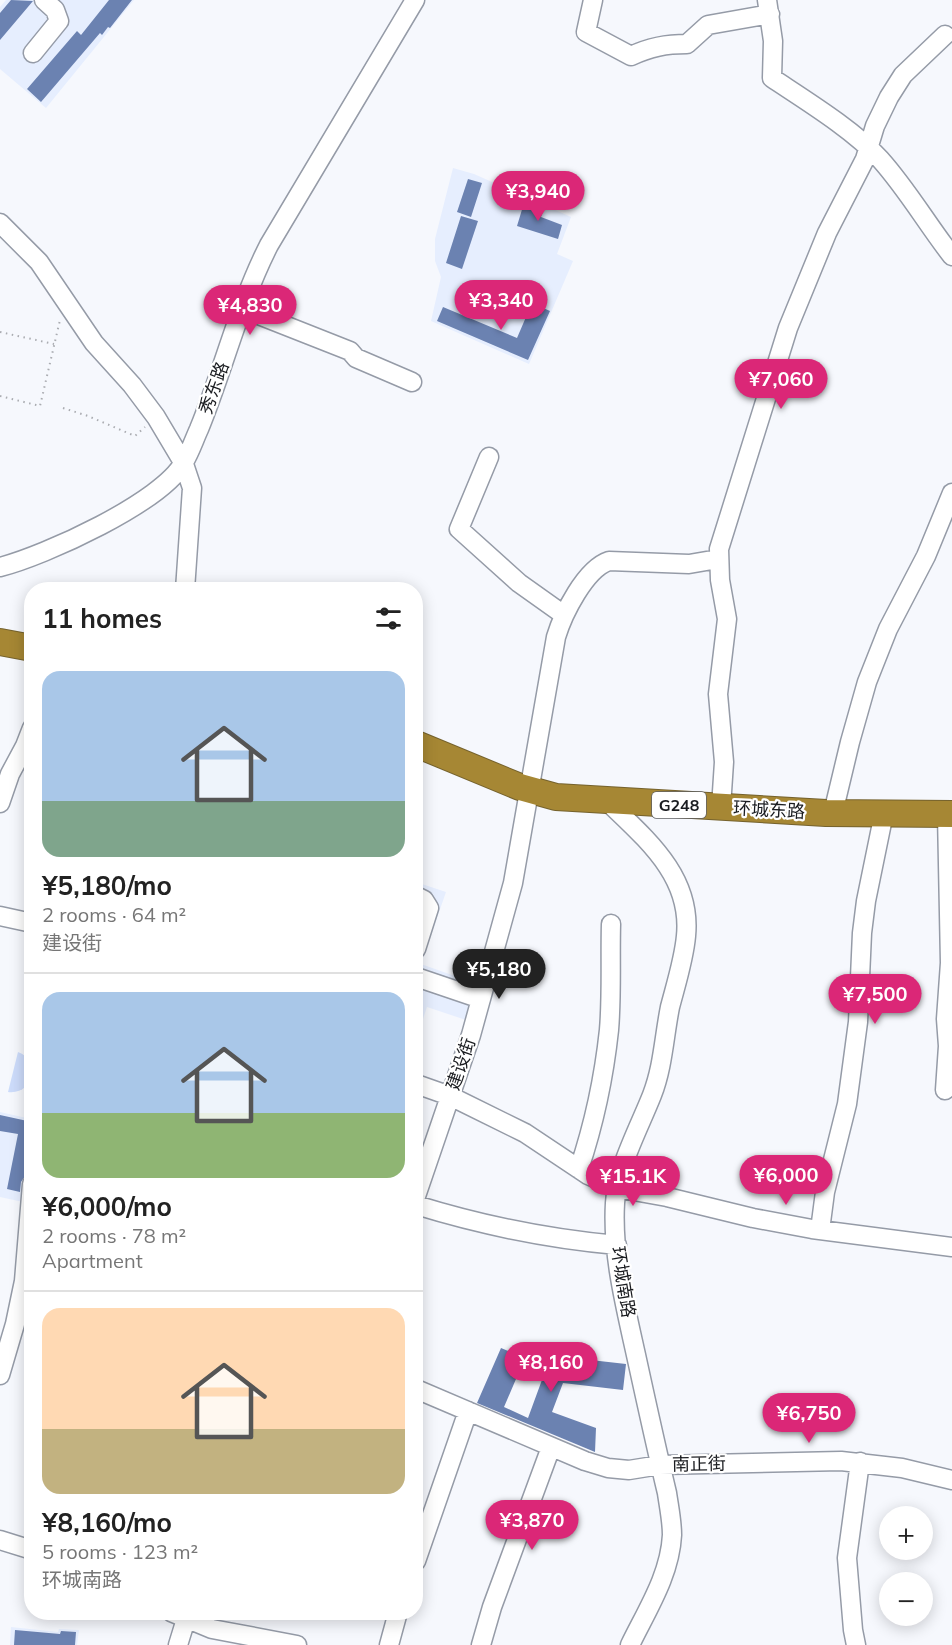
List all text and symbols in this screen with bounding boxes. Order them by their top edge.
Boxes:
pin: ¥3,940 [489,171,587,222]
text: ¥3,940 [506,178,570,203]
pin: ¥3,340 [452,280,550,331]
pin: ¥4,830 [201,285,299,336]
text: ¥3,340 [469,287,533,312]
text: ¥4,830 [218,292,282,317]
street label: 秀东路 [193,359,234,417]
pin: ¥7,060 [732,359,830,410]
text: ¥7,060 [749,366,813,391]
text: 11 homes [42,602,162,635]
icon: filters [372,602,405,635]
icon: home [170,710,278,818]
road number: G248 [652,792,706,818]
street label: 环城东路 [732,796,806,823]
text: ¥5,180/mo [42,869,172,902]
text: 2 rooms · 64 m² [42,902,186,927]
text: 建设街 [42,930,102,955]
pin: ¥5,180 [450,949,548,1000]
text: ¥5,180 [467,956,531,981]
pin: ¥7,500 [826,974,924,1025]
text: ¥7,500 [843,981,907,1006]
icon: home [170,1031,278,1139]
street label: 建设街 [441,1035,480,1093]
pin: ¥6,000 [737,1155,835,1206]
pin: ¥15.1K [584,1156,682,1207]
text: ¥6,000 [754,1162,818,1187]
text: ¥15.1K [600,1163,666,1188]
text: ¥6,000/mo [42,1190,172,1223]
text: 2 rooms · 78 m² [42,1223,186,1248]
street label: 环城南路 [607,1245,640,1319]
text: Apartment [42,1248,143,1273]
pin: ¥8,160 [502,1342,600,1393]
icon: home [170,1347,278,1455]
text: ¥8,160 [519,1349,583,1374]
pin: ¥6,750 [760,1393,858,1444]
text: ¥6,750 [777,1400,841,1425]
street label: 南正街 [672,1452,726,1475]
pin: ¥3,870 [483,1500,581,1551]
text: ¥8,160/mo [42,1506,172,1539]
map controls [879,1506,933,1626]
button: + [879,1506,933,1560]
text: ¥3,870 [500,1507,564,1532]
text: 5 rooms · 123 m² [42,1539,198,1564]
text: 环城南路 [42,1567,122,1592]
button: − [879,1572,933,1626]

